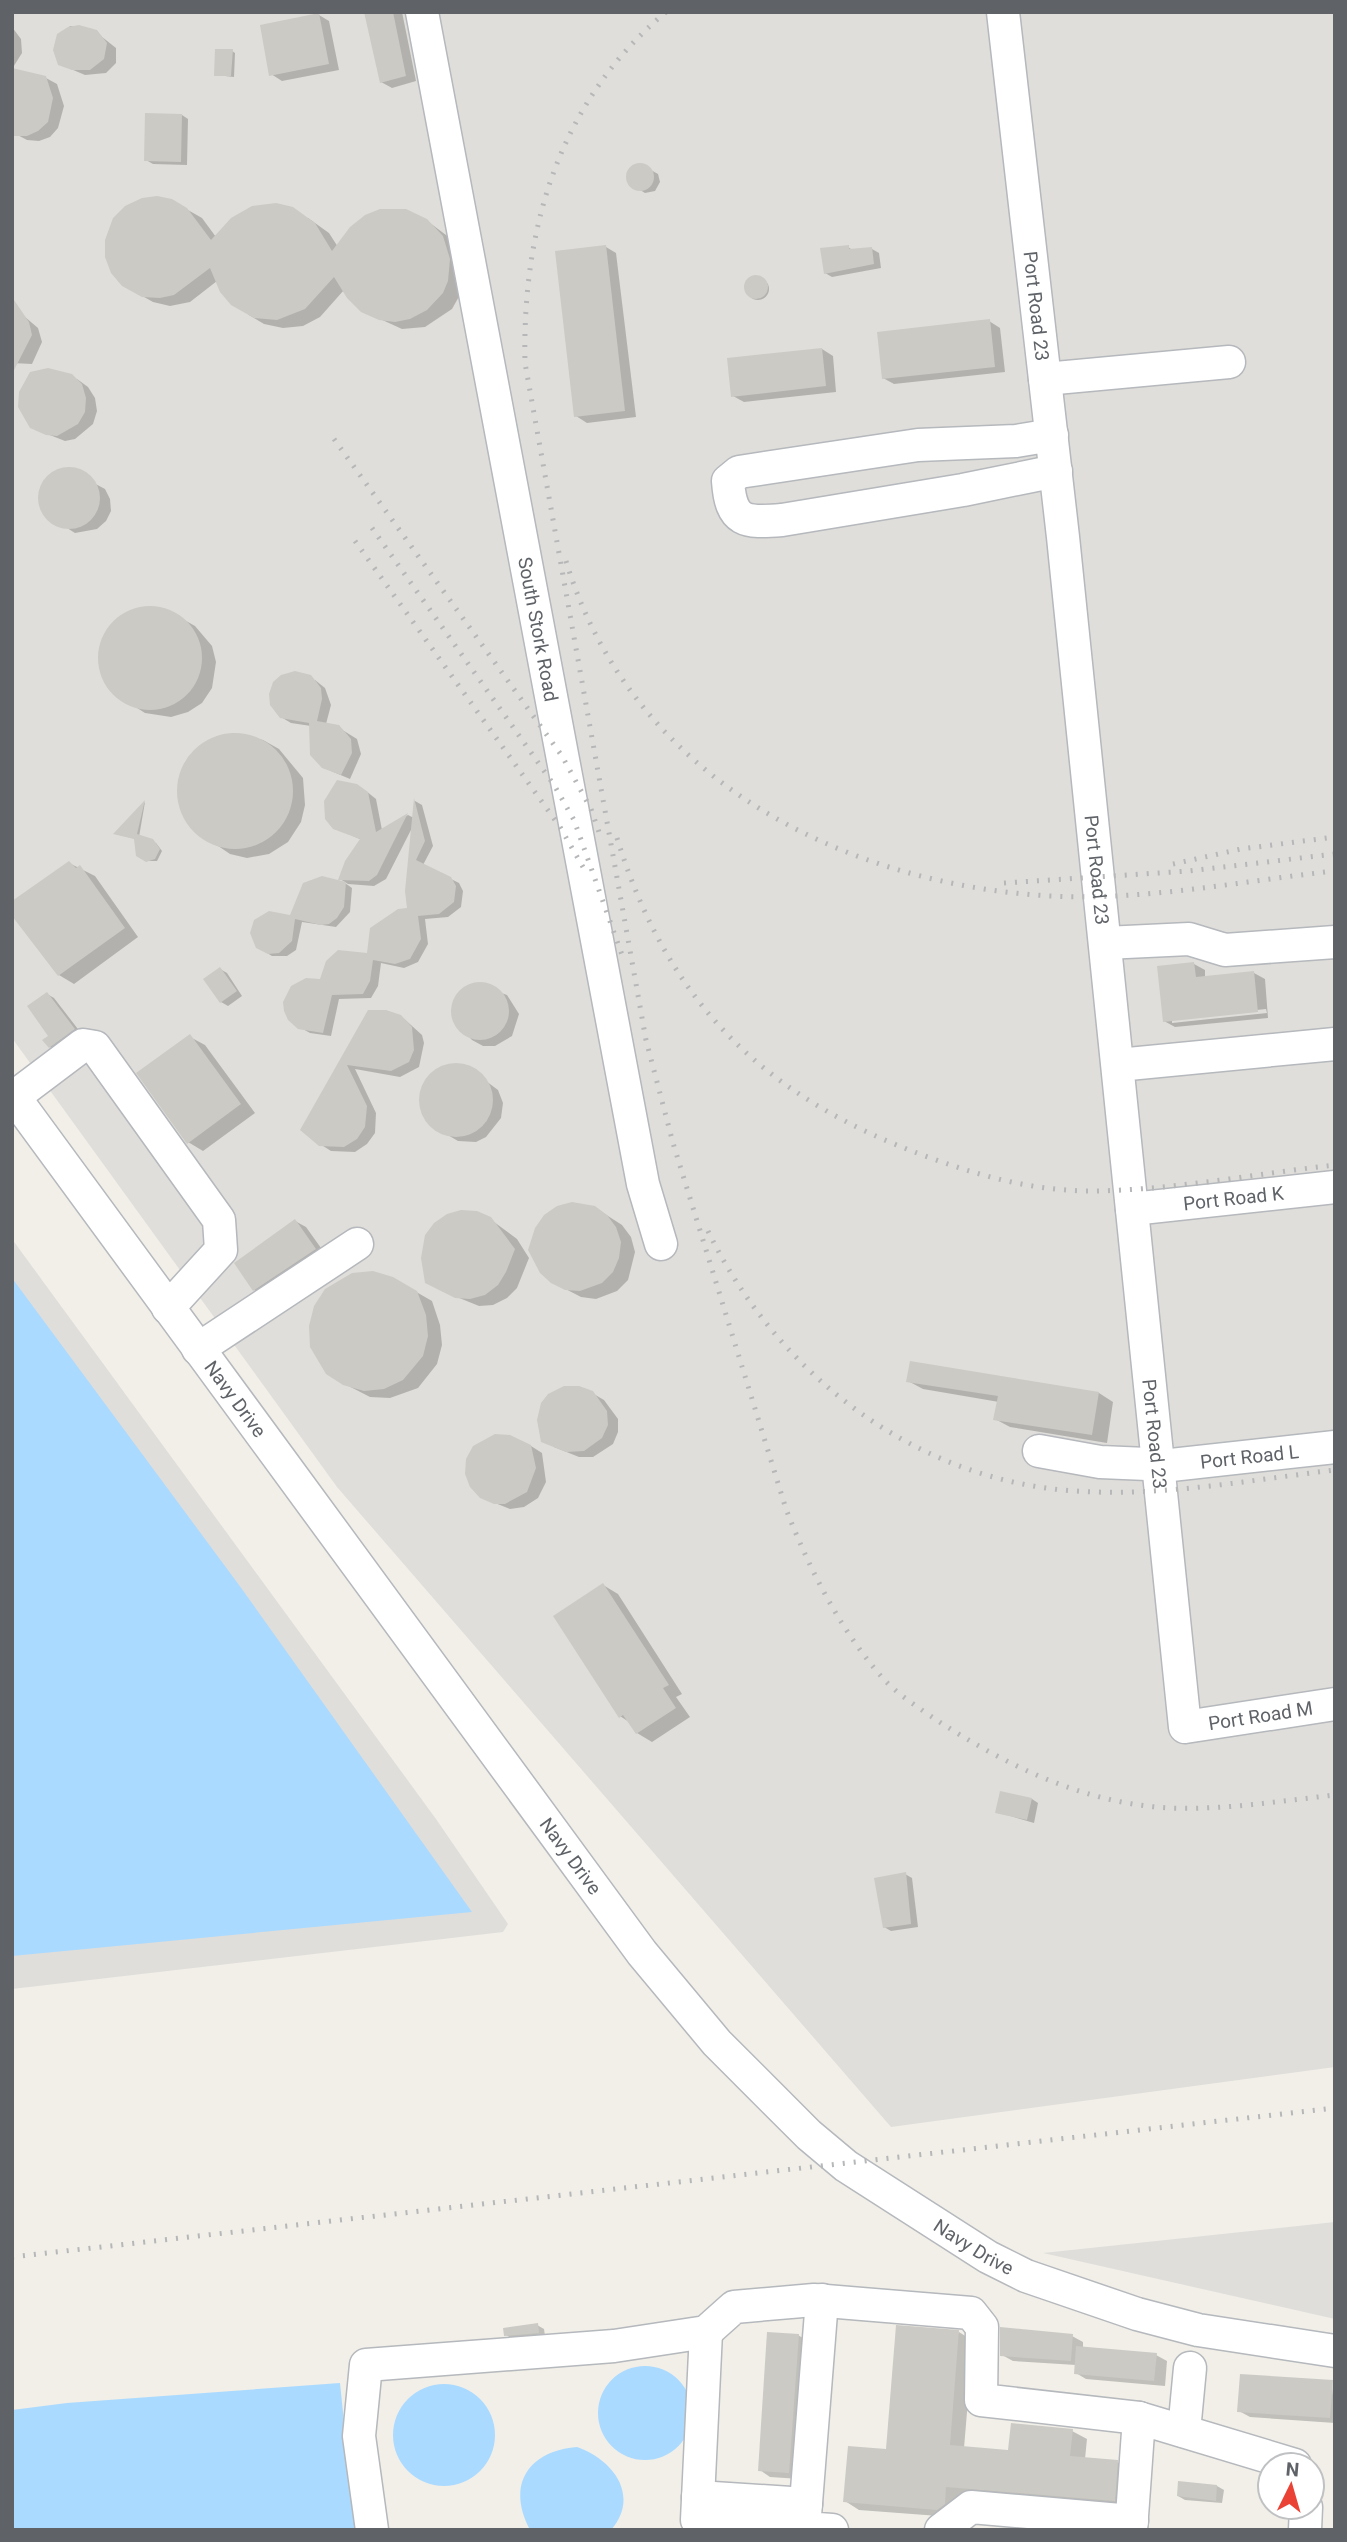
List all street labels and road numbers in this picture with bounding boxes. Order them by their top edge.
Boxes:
street label: Port Road 23 [1018,250,1054,362]
street label: South Stork Road [513,555,563,703]
street label: Port Road 23 [1080,814,1114,926]
street label: Port Road K [1182,1182,1285,1215]
street label: Navy Drive [199,1356,271,1442]
street label: Port Road 23 [1137,1378,1172,1490]
street label: Port Road L [1199,1440,1300,1474]
street label: Port Road M [1207,1697,1314,1735]
street label: Navy Drive [535,1813,606,1899]
street label: Navy Drive [929,2214,1017,2280]

